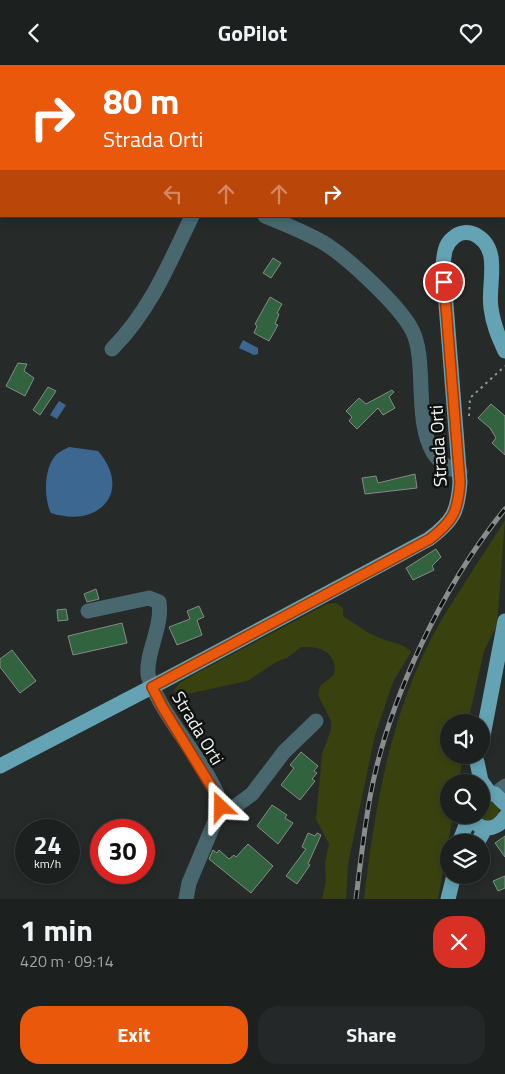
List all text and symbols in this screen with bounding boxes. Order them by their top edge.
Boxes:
text: GoPilot [218,16,287,50]
icon: back [20,19,48,47]
icon: heart [457,19,485,47]
text: 80 m [103,74,179,128]
icon: right [20,85,85,150]
text: Strada Orti [103,122,203,156]
icon: left [159,180,187,208]
icon: ahead [212,180,240,208]
icon: ahead [265,180,293,208]
icon: right [318,180,346,208]
pin [423,261,465,303]
icon: arrive [430,268,458,296]
street label: Strada Orti [422,404,454,488]
street label: Strada Orti [165,686,231,770]
map controls [440,714,490,884]
button: sound [440,714,490,764]
button: search [440,774,490,824]
position arrow [194,780,246,832]
speed limit sign: 30 [90,819,155,884]
text: 24 [33,826,62,864]
button: layers [440,834,490,884]
text: km/h [34,854,61,873]
text: 1 min [20,907,93,953]
button: close [433,916,485,968]
text: 420 m · 09:14 [20,949,114,973]
button: Exit [20,1006,248,1064]
button: Share [258,1006,485,1064]

